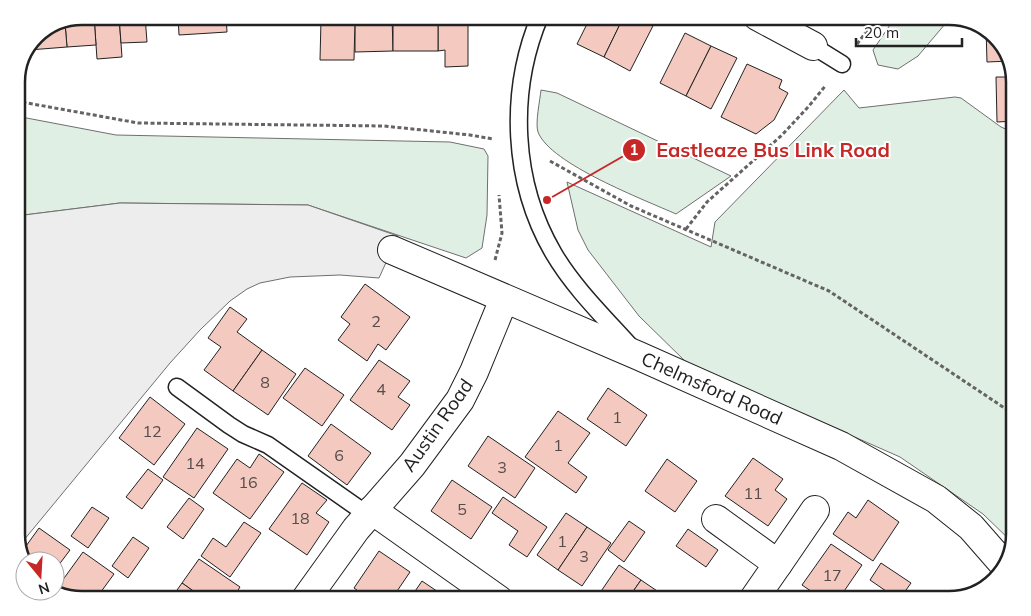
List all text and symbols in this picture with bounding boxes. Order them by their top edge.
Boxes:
scale bar [856,15,962,47]
text: 20 m [864,23,899,42]
callout: Eastleaze Bus Link Road [621,133,900,168]
text: Eastleaze Bus Link Road [656,137,890,162]
text: 1 [629,140,639,159]
house number: 2 [371,311,381,331]
street label: Chelmsford Road [638,346,786,430]
house number: 8 [260,372,270,392]
street label: Austin Road [396,374,478,476]
house number: 4 [376,379,386,399]
house number: 1 [612,407,622,427]
house number: 12 [142,421,162,441]
house number: 1 [553,435,563,455]
house number: 6 [334,445,344,465]
house number: 14 [185,453,205,473]
house number: 3 [497,457,507,477]
house number: 16 [238,472,258,492]
house number: 11 [743,483,763,503]
house number: 5 [457,499,467,519]
house number: 18 [290,508,310,528]
house number: 1 [557,531,567,551]
house number: 3 [579,546,589,566]
north arrow [15,551,65,601]
house number: 17 [822,565,842,585]
text: N [36,578,52,599]

